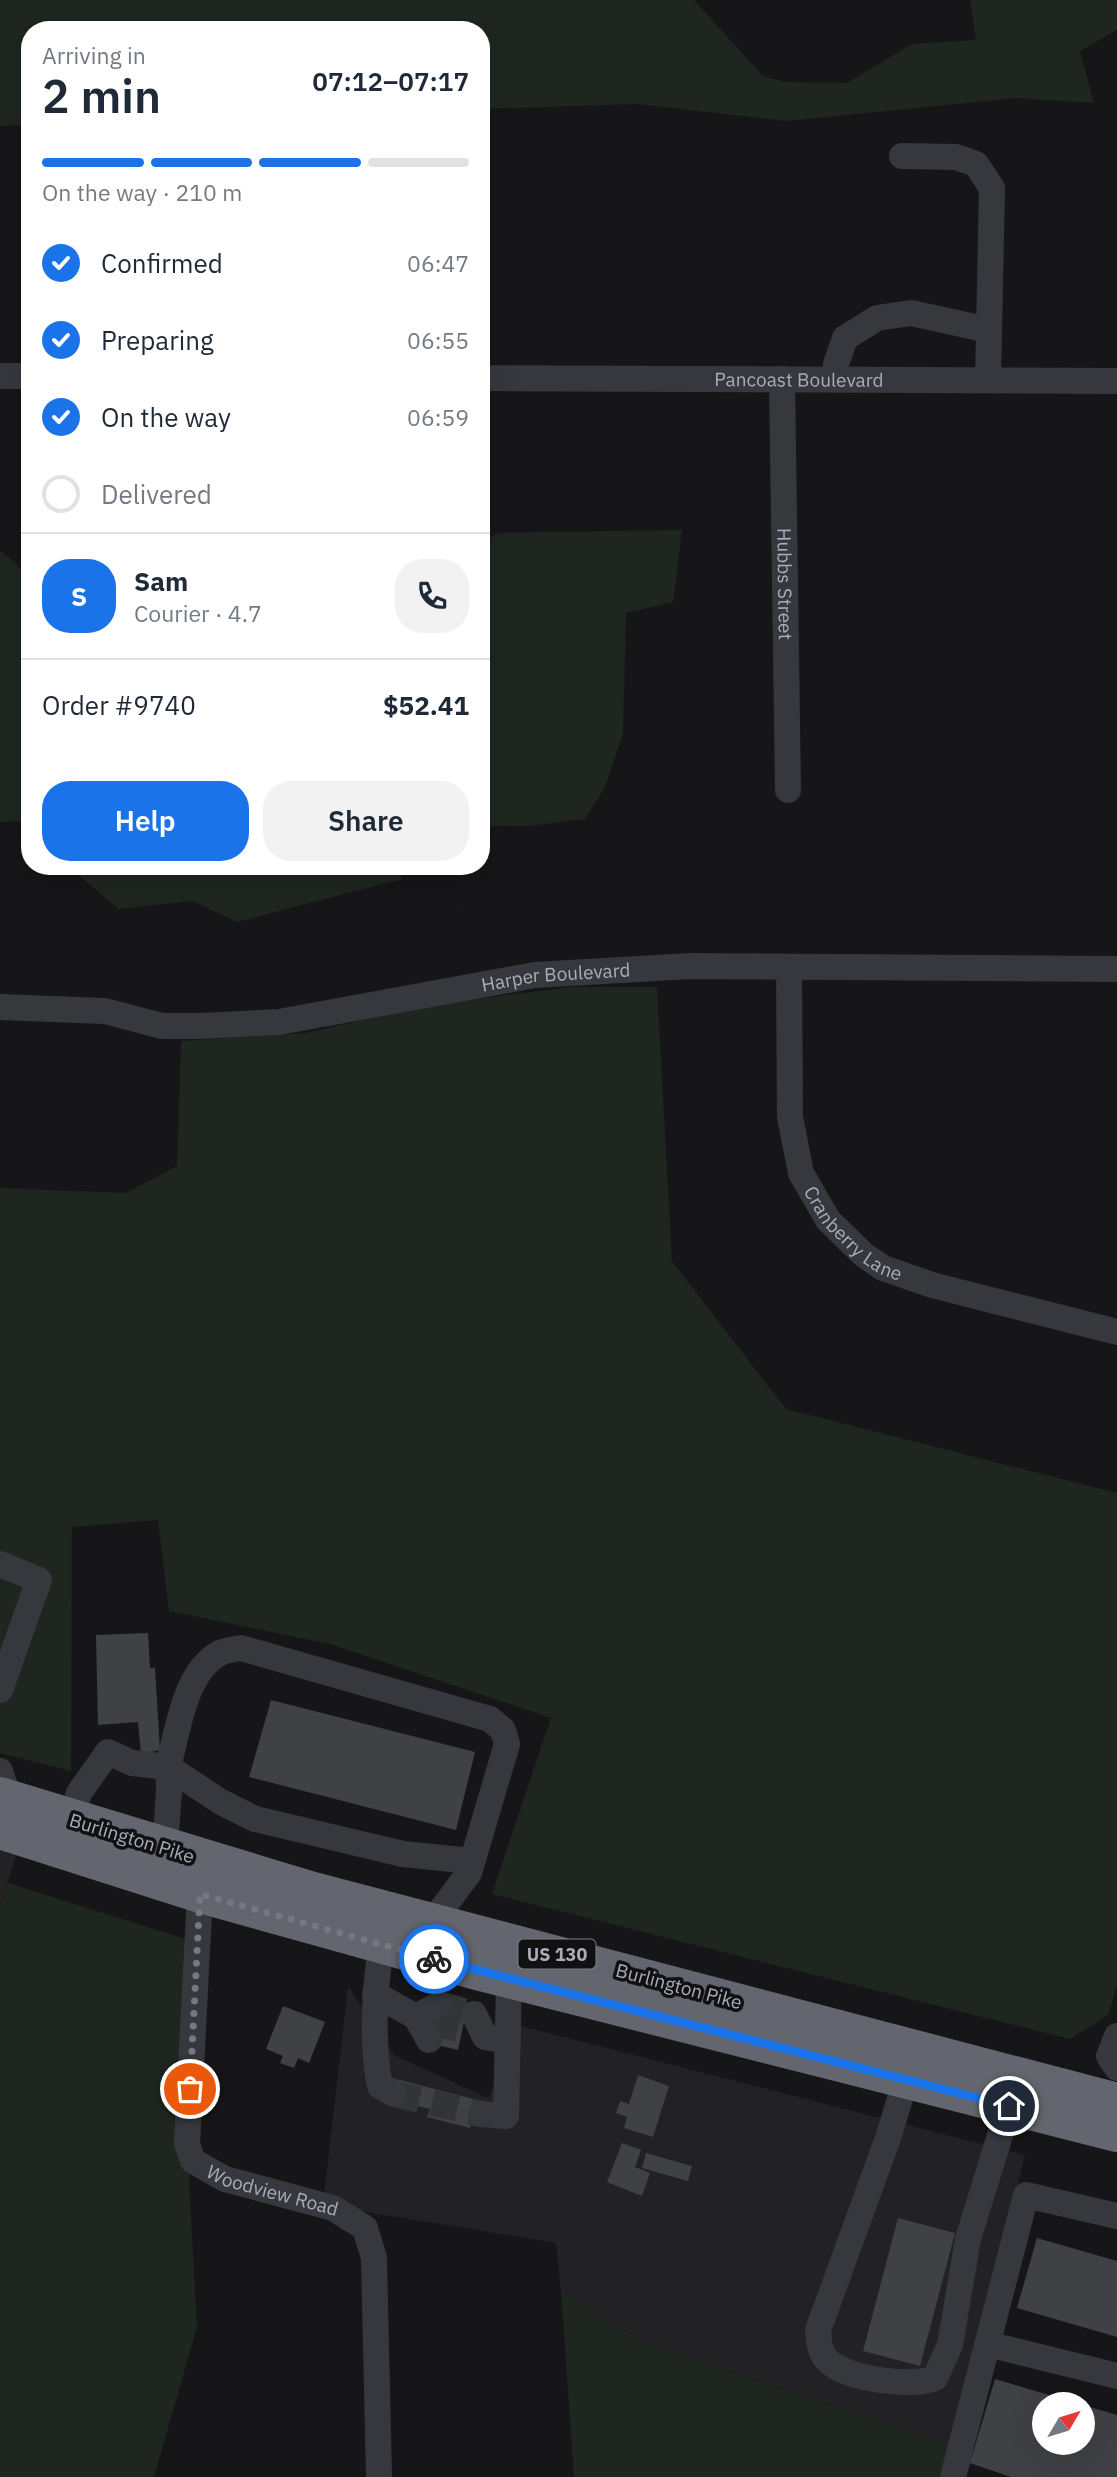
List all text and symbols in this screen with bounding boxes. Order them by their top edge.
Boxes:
text: Arriving in [42,40,146,70]
text: 07:12–07:17 [312,64,469,98]
text: 2 min [42,66,161,126]
text: On the way · 210 m [42,177,242,207]
icon: check [42,244,80,282]
text: Confirmed [101,246,223,280]
text: 06:47 [407,248,469,278]
icon: check [42,321,80,359]
text: Preparing [101,323,214,357]
text: 06:55 [407,325,469,355]
street label: Pancoast Boulevard [714,367,884,392]
icon: check [42,398,80,436]
text: On the way [101,400,231,434]
text: 06:59 [407,402,469,432]
text: Delivered [101,477,212,511]
street label: Hubbs Street [772,528,798,640]
button: phone [395,559,469,633]
text: Sam [134,564,188,598]
text: S [71,579,87,613]
text: Courier · 4.7 [134,598,262,628]
text: Order #9740 [42,688,196,722]
text: $52.41 [383,688,469,722]
button: Help [42,781,249,861]
button: Share [263,781,469,861]
street label: Harper Boulevard [479,957,631,997]
street label: Cranberry Lane [799,1182,905,1286]
street label: Burlington Pike [66,1808,198,1868]
courier [399,1924,469,1994]
icon: bike [415,1940,453,1978]
road number: US 130 [518,1940,596,1968]
street label: Burlington Pike [613,1958,745,2014]
pin [160,2059,220,2119]
icon: bag [171,2070,209,2108]
pin [979,2076,1039,2136]
icon: home [990,2087,1028,2125]
street label: Woodview Road [202,2159,341,2221]
north arrow [1032,2392,1096,2455]
map controls [1032,2392,1095,2455]

